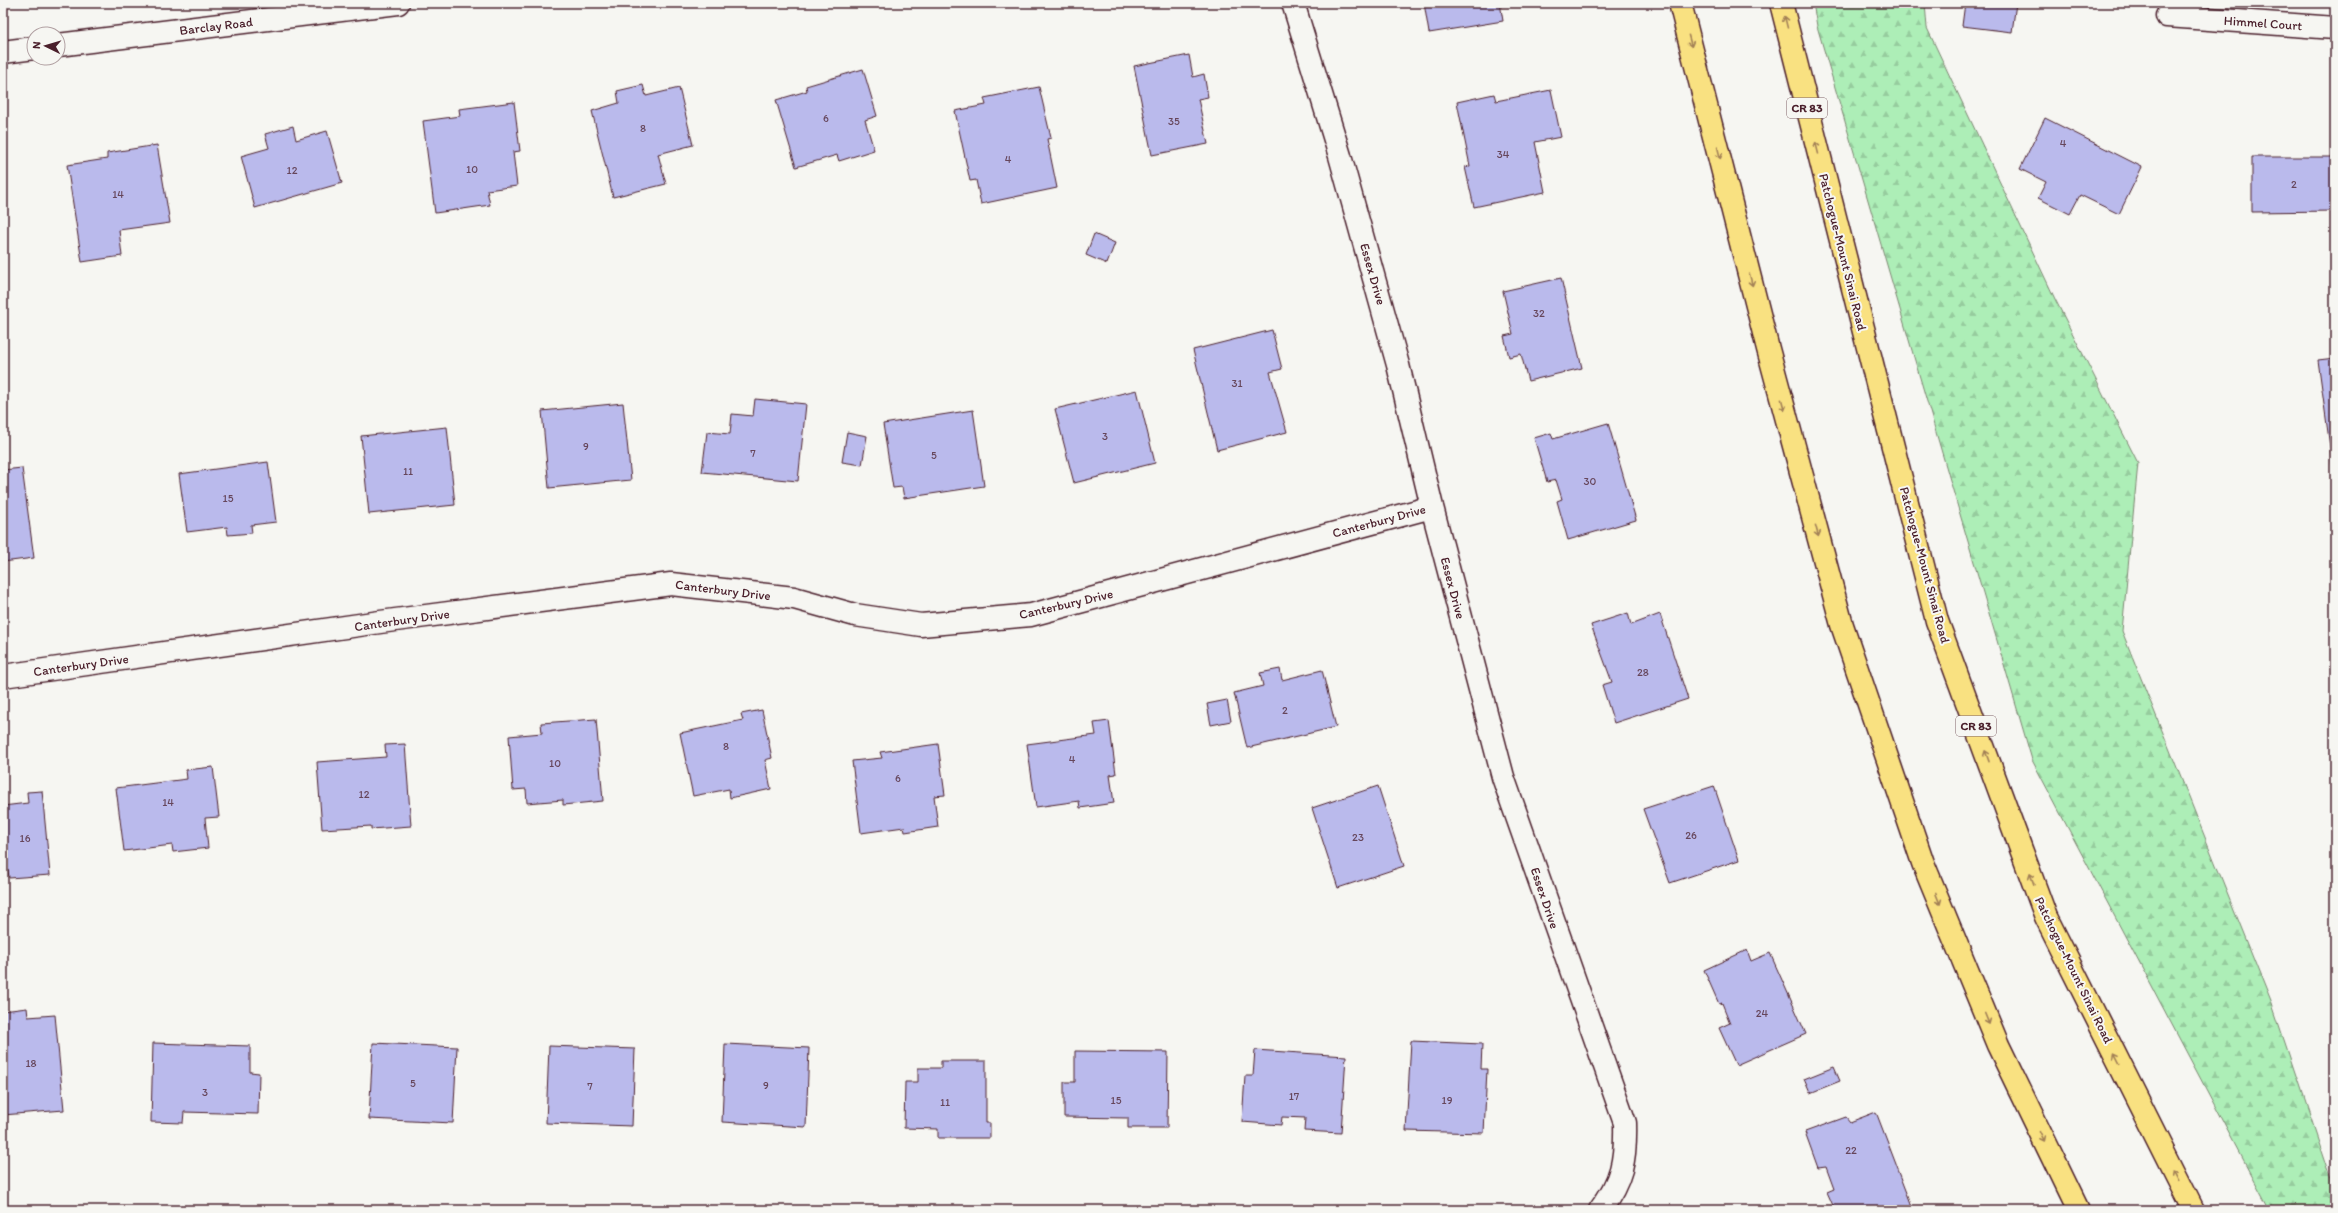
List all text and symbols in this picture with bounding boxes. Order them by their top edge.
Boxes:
street label: Himmel Court [2223,13,2303,33]
street label: Barclay Road [179,14,253,38]
one-way arrow [1782,16,1789,29]
north arrow [26,26,66,66]
one-way arrow [1687,34,1694,47]
text: N [30,41,43,49]
road number: CR 83 [1787,98,1827,118]
house number: 6 [823,112,829,125]
house number: 35 [1168,115,1180,128]
house number: 8 [640,122,646,135]
house number: 4 [2060,137,2067,150]
one-way arrow [1813,142,1821,155]
one-way arrow [1716,147,1723,160]
house number: 34 [1497,148,1510,161]
house number: 4 [1005,153,1012,166]
house number: 10 [466,163,478,176]
house number: 12 [287,164,298,177]
street label: Patchogue-Mount Sinai Road [1816,172,1870,332]
house number: 2 [2291,178,2297,191]
house number: 14 [112,188,124,201]
street label: Essex Drive [1357,241,1389,307]
one-way arrow [1747,273,1755,286]
house number: 32 [1533,307,1545,320]
house number: 31 [1231,377,1243,390]
one-way arrow [1780,399,1788,412]
house number: 3 [1102,430,1108,443]
house number: 9 [583,440,589,453]
house number: 7 [750,447,756,460]
house number: 5 [931,449,937,462]
house number: 11 [403,465,413,478]
house number: 30 [1584,475,1597,488]
street label: Patchogue-Mount Sinai Road [1897,485,1953,645]
house number: 15 [223,492,234,505]
street label: Canterbury Drive [1331,501,1427,541]
one-way arrow [1814,524,1821,537]
street label: Essex Drive [1438,555,1468,621]
street label: Canterbury Drive [674,577,772,603]
street label: Canterbury Drive [1018,586,1114,622]
street label: Canterbury Drive [353,606,451,634]
street label: Canterbury Drive [32,651,130,679]
house number: 28 [1637,666,1649,679]
house number: 2 [1282,704,1288,717]
road number: CR 83 [1956,716,1996,736]
house number: 8 [723,740,729,753]
one-way arrow [1983,750,1990,763]
house number: 4 [1069,753,1076,766]
house number: 10 [549,757,561,770]
house number: 6 [895,772,901,785]
house number: 12 [359,788,370,801]
house number: 14 [162,796,174,809]
house number: 26 [1685,829,1697,842]
house number: 23 [1352,831,1364,844]
house number: 16 [20,832,31,845]
street label: Essex Drive [1528,865,1562,931]
one-way arrow [2027,873,2035,885]
one-way arrow [1935,892,1942,904]
street label: Patchogue-Mount Sinai Road [2032,894,2116,1046]
house number: 24 [1756,1007,1769,1020]
one-way arrow [1984,1013,1992,1025]
one-way arrow [2113,1053,2120,1065]
house number: 18 [25,1057,37,1070]
house number: 5 [410,1077,416,1090]
house number: 9 [763,1079,769,1092]
house number: 7 [587,1080,593,1093]
house number: 3 [202,1086,208,1099]
house number: 17 [1289,1090,1300,1103]
house number: 15 [1111,1094,1122,1107]
house number: 19 [1442,1094,1453,1107]
house number: 11 [940,1096,950,1109]
one-way arrow [2039,1130,2046,1142]
house number: 22 [1845,1144,1857,1157]
one-way arrow [2171,1170,2179,1182]

